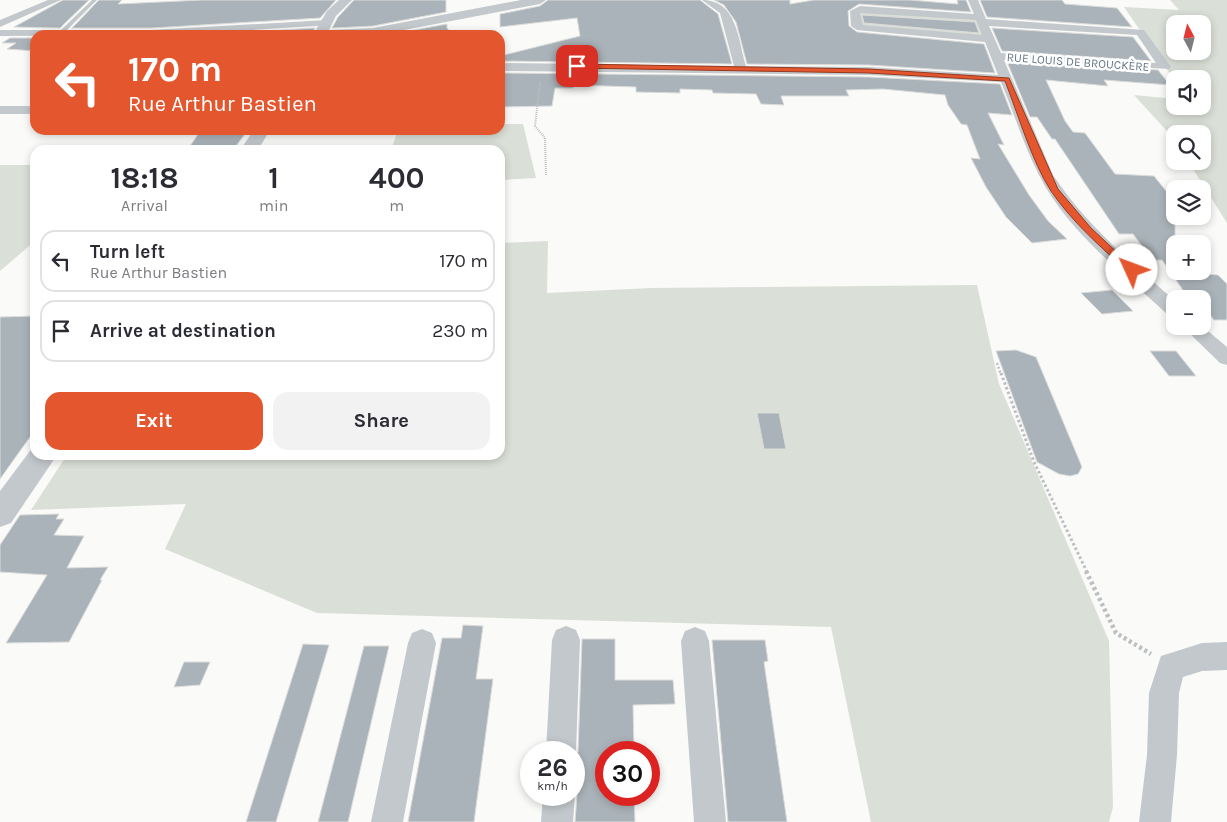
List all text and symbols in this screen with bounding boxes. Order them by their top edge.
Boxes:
north arrow [1166,15,1211,60]
map controls [1166,15,1211,335]
pin [556,45,598,87]
text: 170 m [128,49,222,90]
street label: RUE LOUIS DE BROUCKÈRE [1006,49,1150,74]
icon: left [45,50,110,115]
icon: arrive [563,52,591,80]
button: sound [1166,70,1211,115]
text: Rue Arthur Bastien [128,91,317,117]
button: search [1166,125,1211,170]
text: 18:18 [110,160,179,196]
text: 1 [268,160,279,196]
text: 400 [369,160,425,196]
button: layers [1166,180,1211,225]
text: Arrival [121,196,168,215]
text: min [259,196,288,215]
text: m [389,196,404,215]
button: + [1166,235,1211,280]
text: Turn left [90,241,165,263]
position arrow [1105,243,1157,295]
icon: left [47,247,75,275]
text: 170 m [439,250,488,272]
text: Rue Arthur Bastien [90,263,227,282]
button: − [1166,290,1211,335]
icon: arrive [47,317,75,345]
text: Arrive at destination [90,320,276,342]
text: 230 m [432,320,488,342]
button: Exit [45,392,263,450]
button: Share [273,392,490,450]
speed limit sign: 30 [595,741,660,806]
text: 26 [537,753,568,782]
text: km/h [537,779,568,793]

